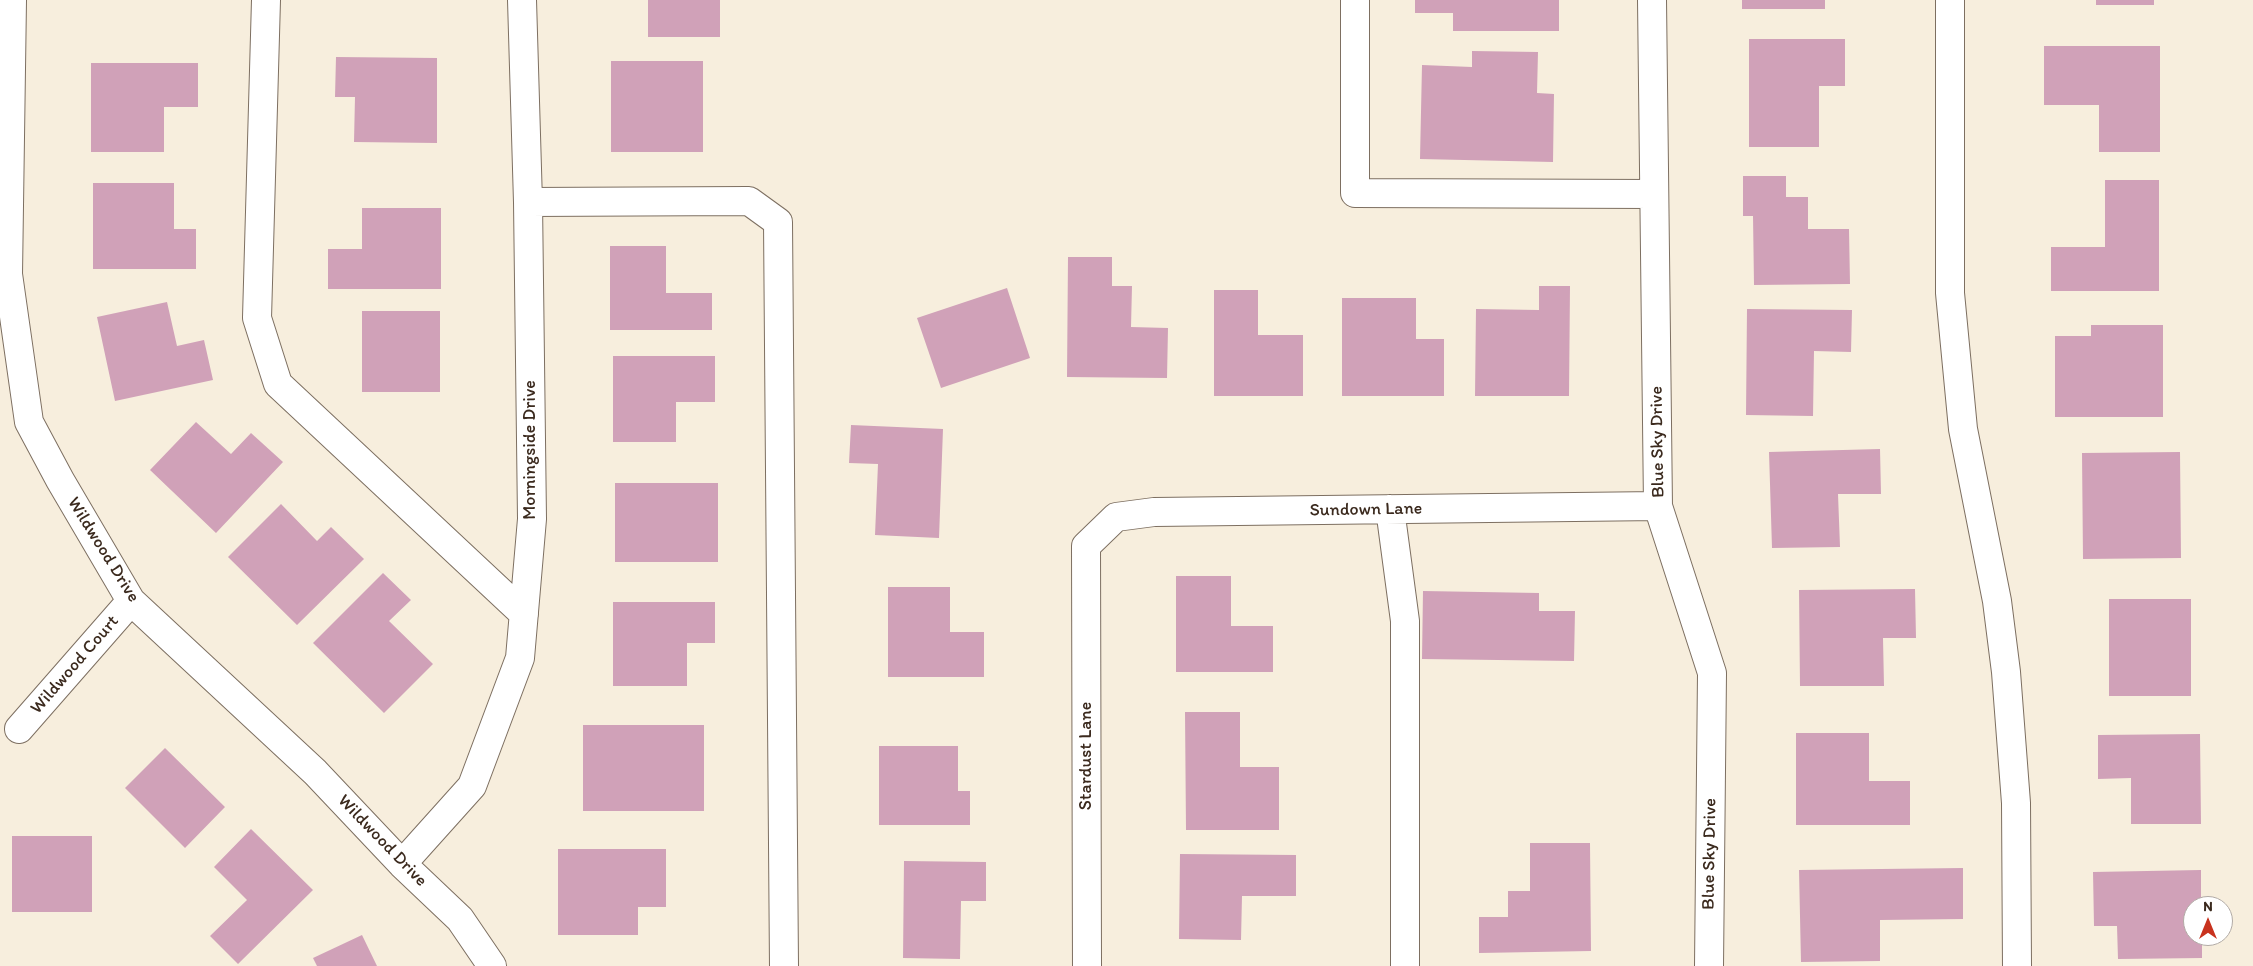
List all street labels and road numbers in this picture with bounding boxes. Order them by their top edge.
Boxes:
street label: Morningside Drive [519,380,541,520]
street label: Blue Sky Drive [1646,386,1670,498]
street label: Wildwood Drive [62,493,144,607]
street label: Sundown Lane [1309,498,1423,522]
street label: Wildwood Court [26,611,124,719]
street label: Stardust Lane [1075,702,1097,810]
street label: Wildwood Drive [333,790,431,892]
street label: Blue Sky Drive [1698,798,1722,910]

